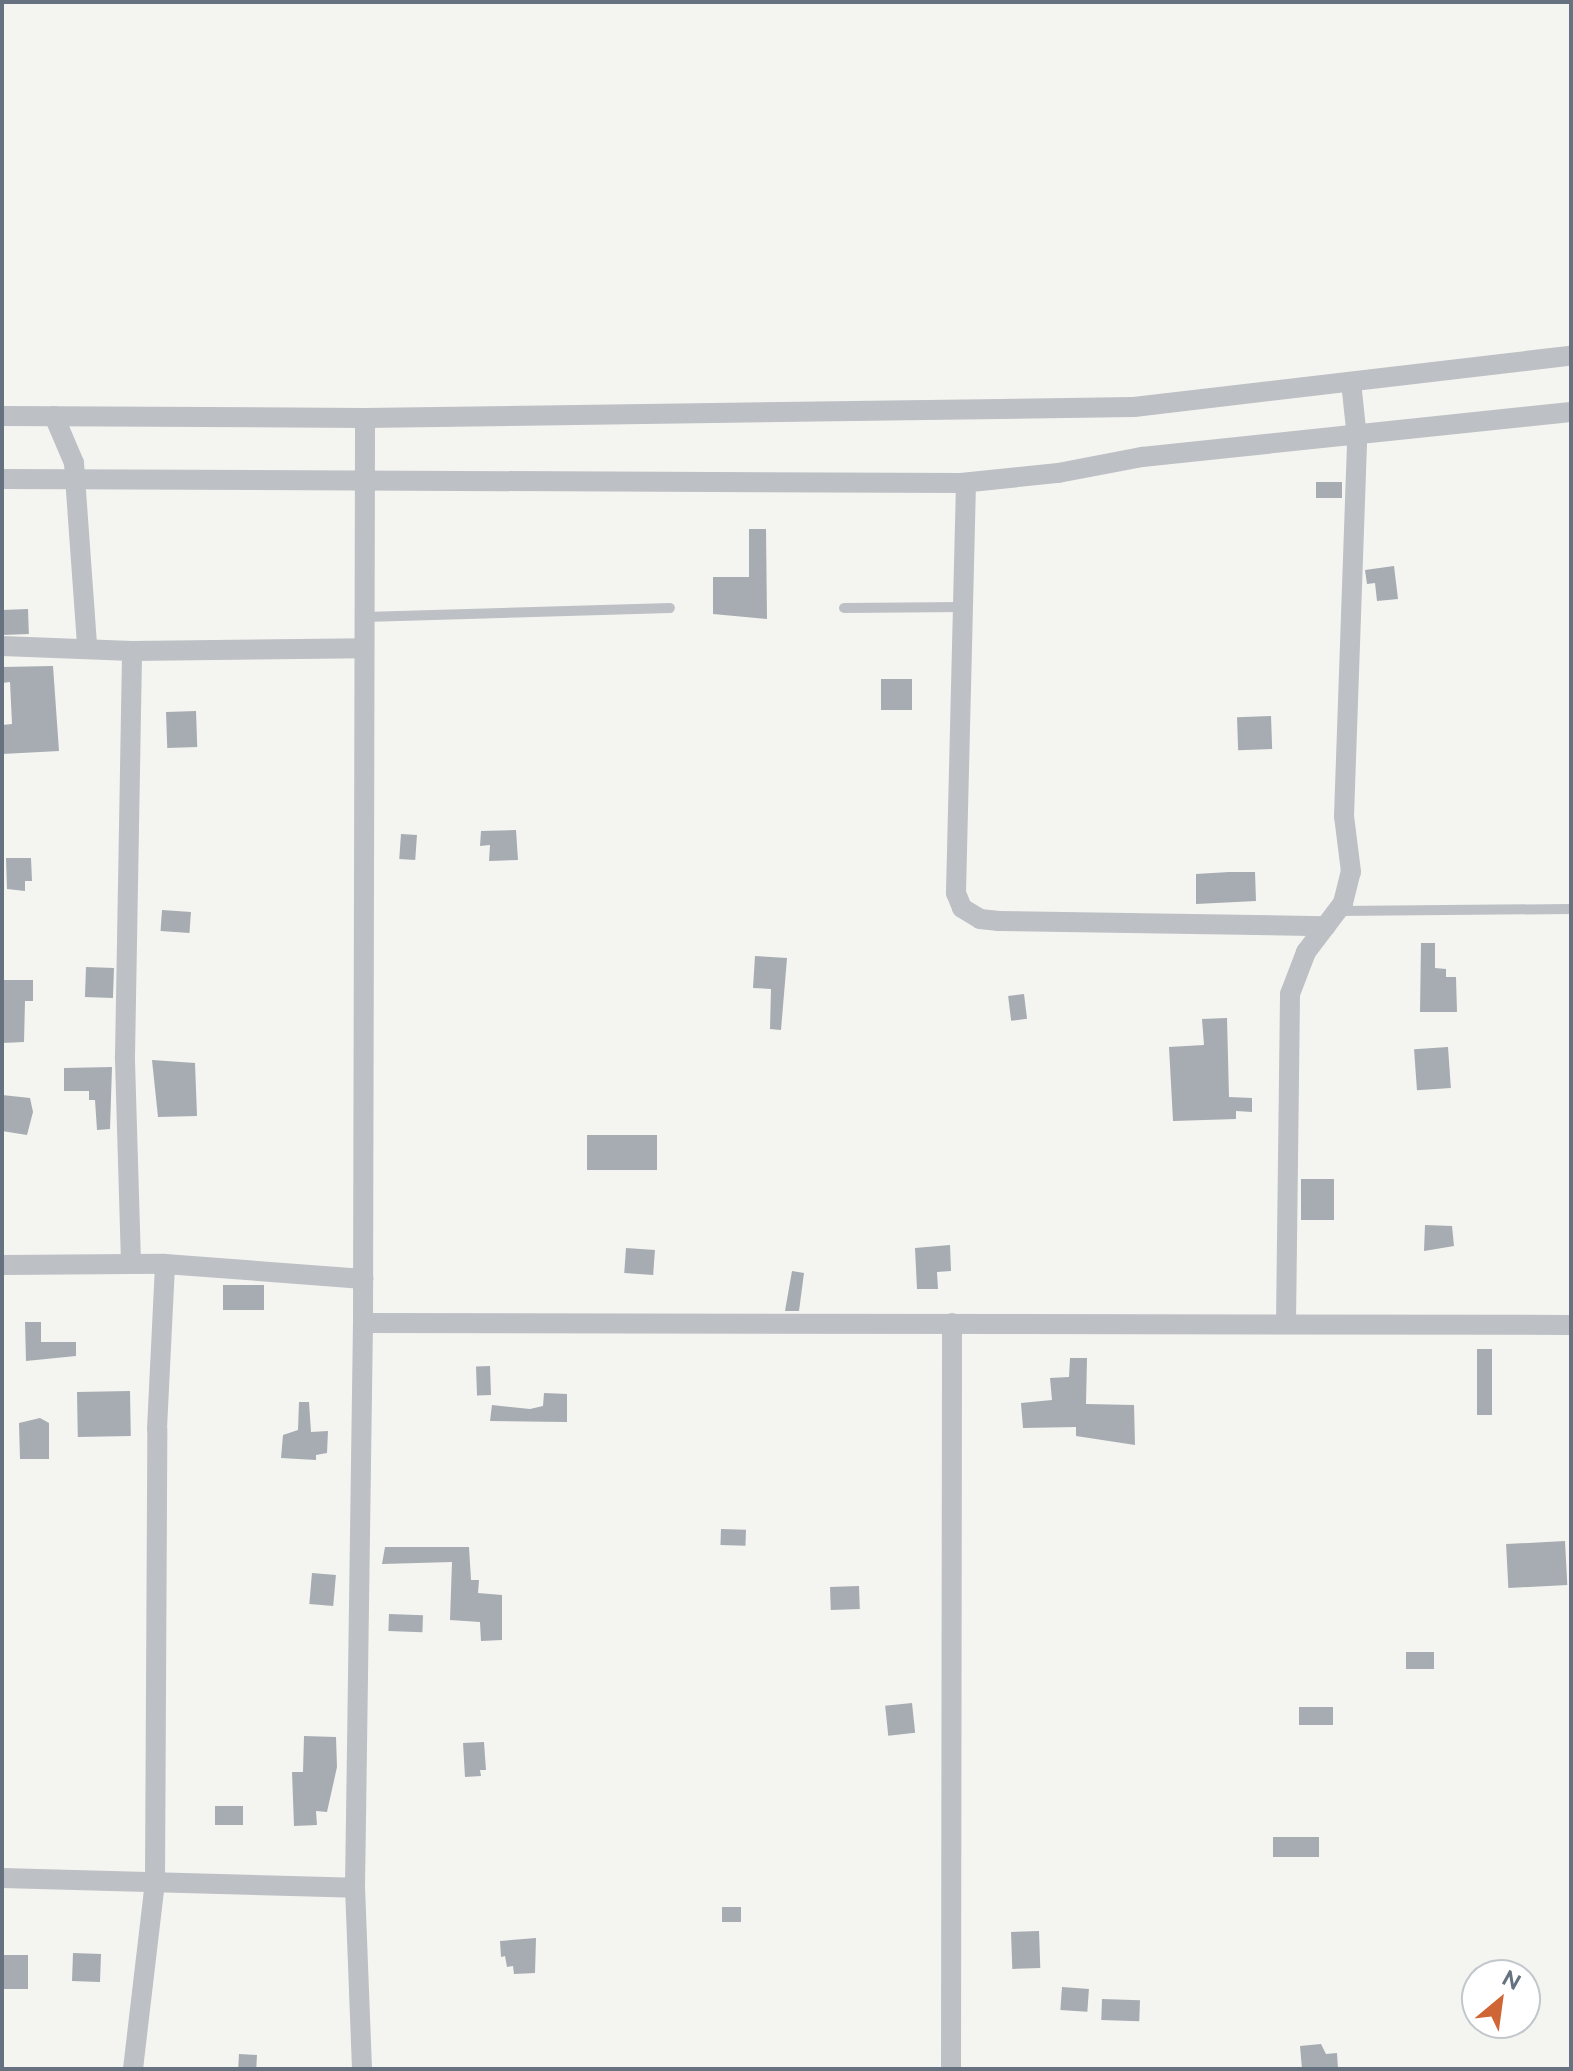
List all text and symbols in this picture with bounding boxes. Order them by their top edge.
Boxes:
north arrow [1461,1959,1541,2039]
text: N [1498,1964,1525,1995]

